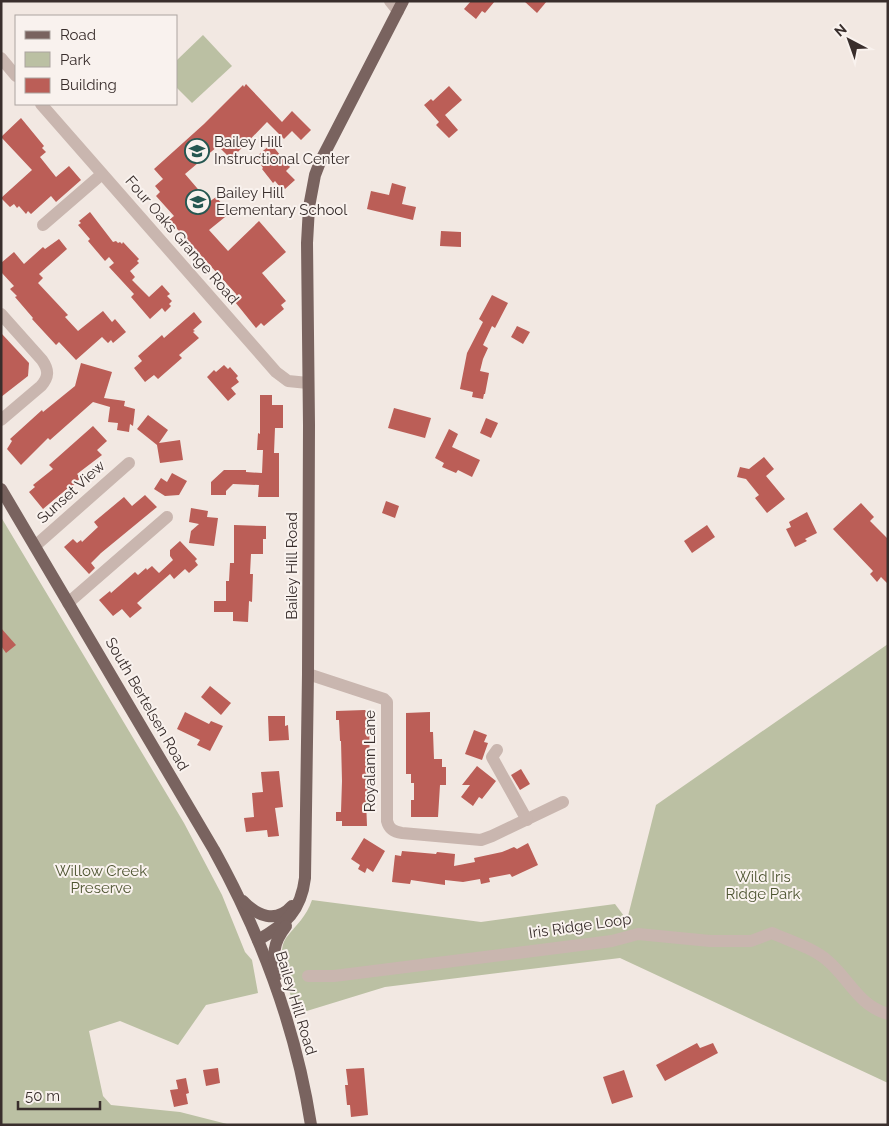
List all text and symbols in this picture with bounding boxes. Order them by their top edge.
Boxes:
legend [15,15,178,105]
north arrow [824,15,874,65]
text: N [831,21,850,40]
text: Road [60,26,96,44]
text: Park [60,51,91,69]
text: Building [60,76,117,94]
place label: Bailey Hill Instructional Center [214,133,350,168]
school or university icon: Bailey Hill Instructional Center [184,138,210,164]
street label: Four Oaks Grange Road [121,172,243,308]
place label: Bailey Hill Elementary School [216,184,348,219]
school or university icon: Bailey Hill Elementary School [185,189,211,215]
street label: Sunset View [33,457,109,527]
street label: Bailey Hill Road [283,512,301,620]
street label: South Bertelsen Road [101,634,193,774]
street label: Royalann Lane [361,710,379,812]
park label: Willow Creek Preserve [55,862,147,897]
park label: Wild Iris Ridge Park [726,868,800,903]
street label: Iris Ridge Loop [528,910,632,942]
street label: Bailey Hill Road [272,949,320,1057]
scale bar [18,1078,100,1110]
text: 50 m [25,1087,60,1105]

